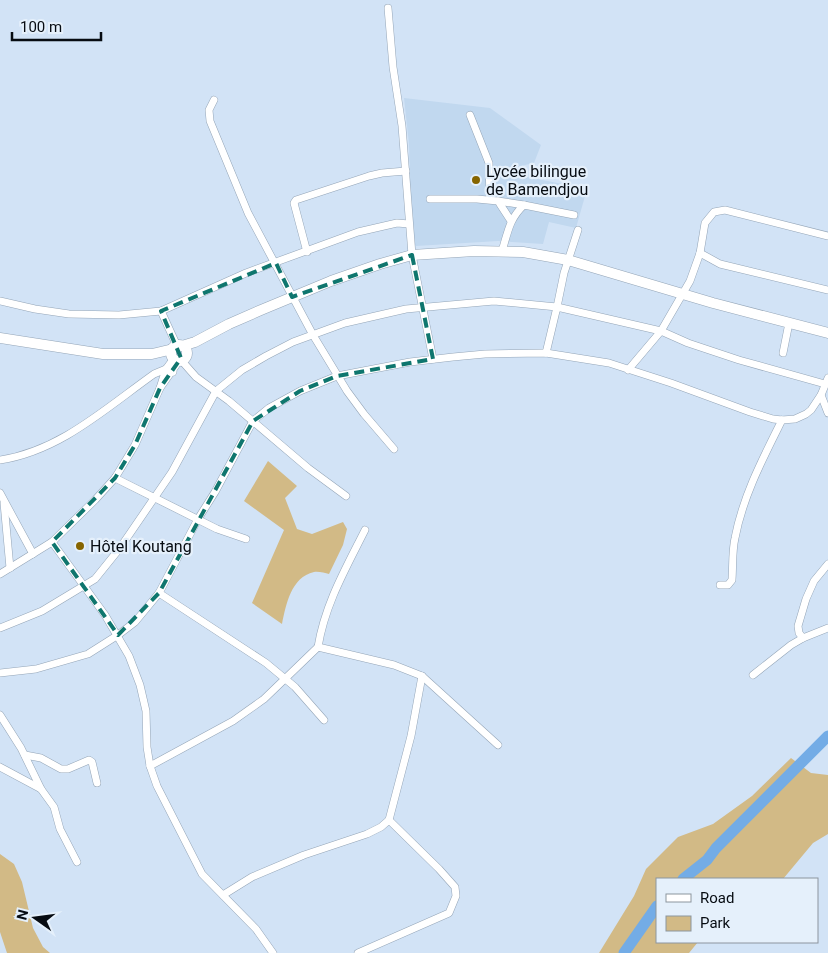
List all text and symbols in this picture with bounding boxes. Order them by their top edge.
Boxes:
scale bar [12,10,101,42]
text: 100 m [20,18,62,36]
place label: Lycée bilingue de Bamendjou [486,162,588,199]
marker: Lycée bilingue de Bamendjou [470,174,482,186]
place label: Hôtel Koutang [90,537,192,556]
marker: Hôtel Koutang [74,540,86,552]
legend [656,878,818,943]
text: Road [700,889,734,907]
north arrow [10,893,60,943]
text: N [13,908,31,922]
text: Park [700,914,731,932]

